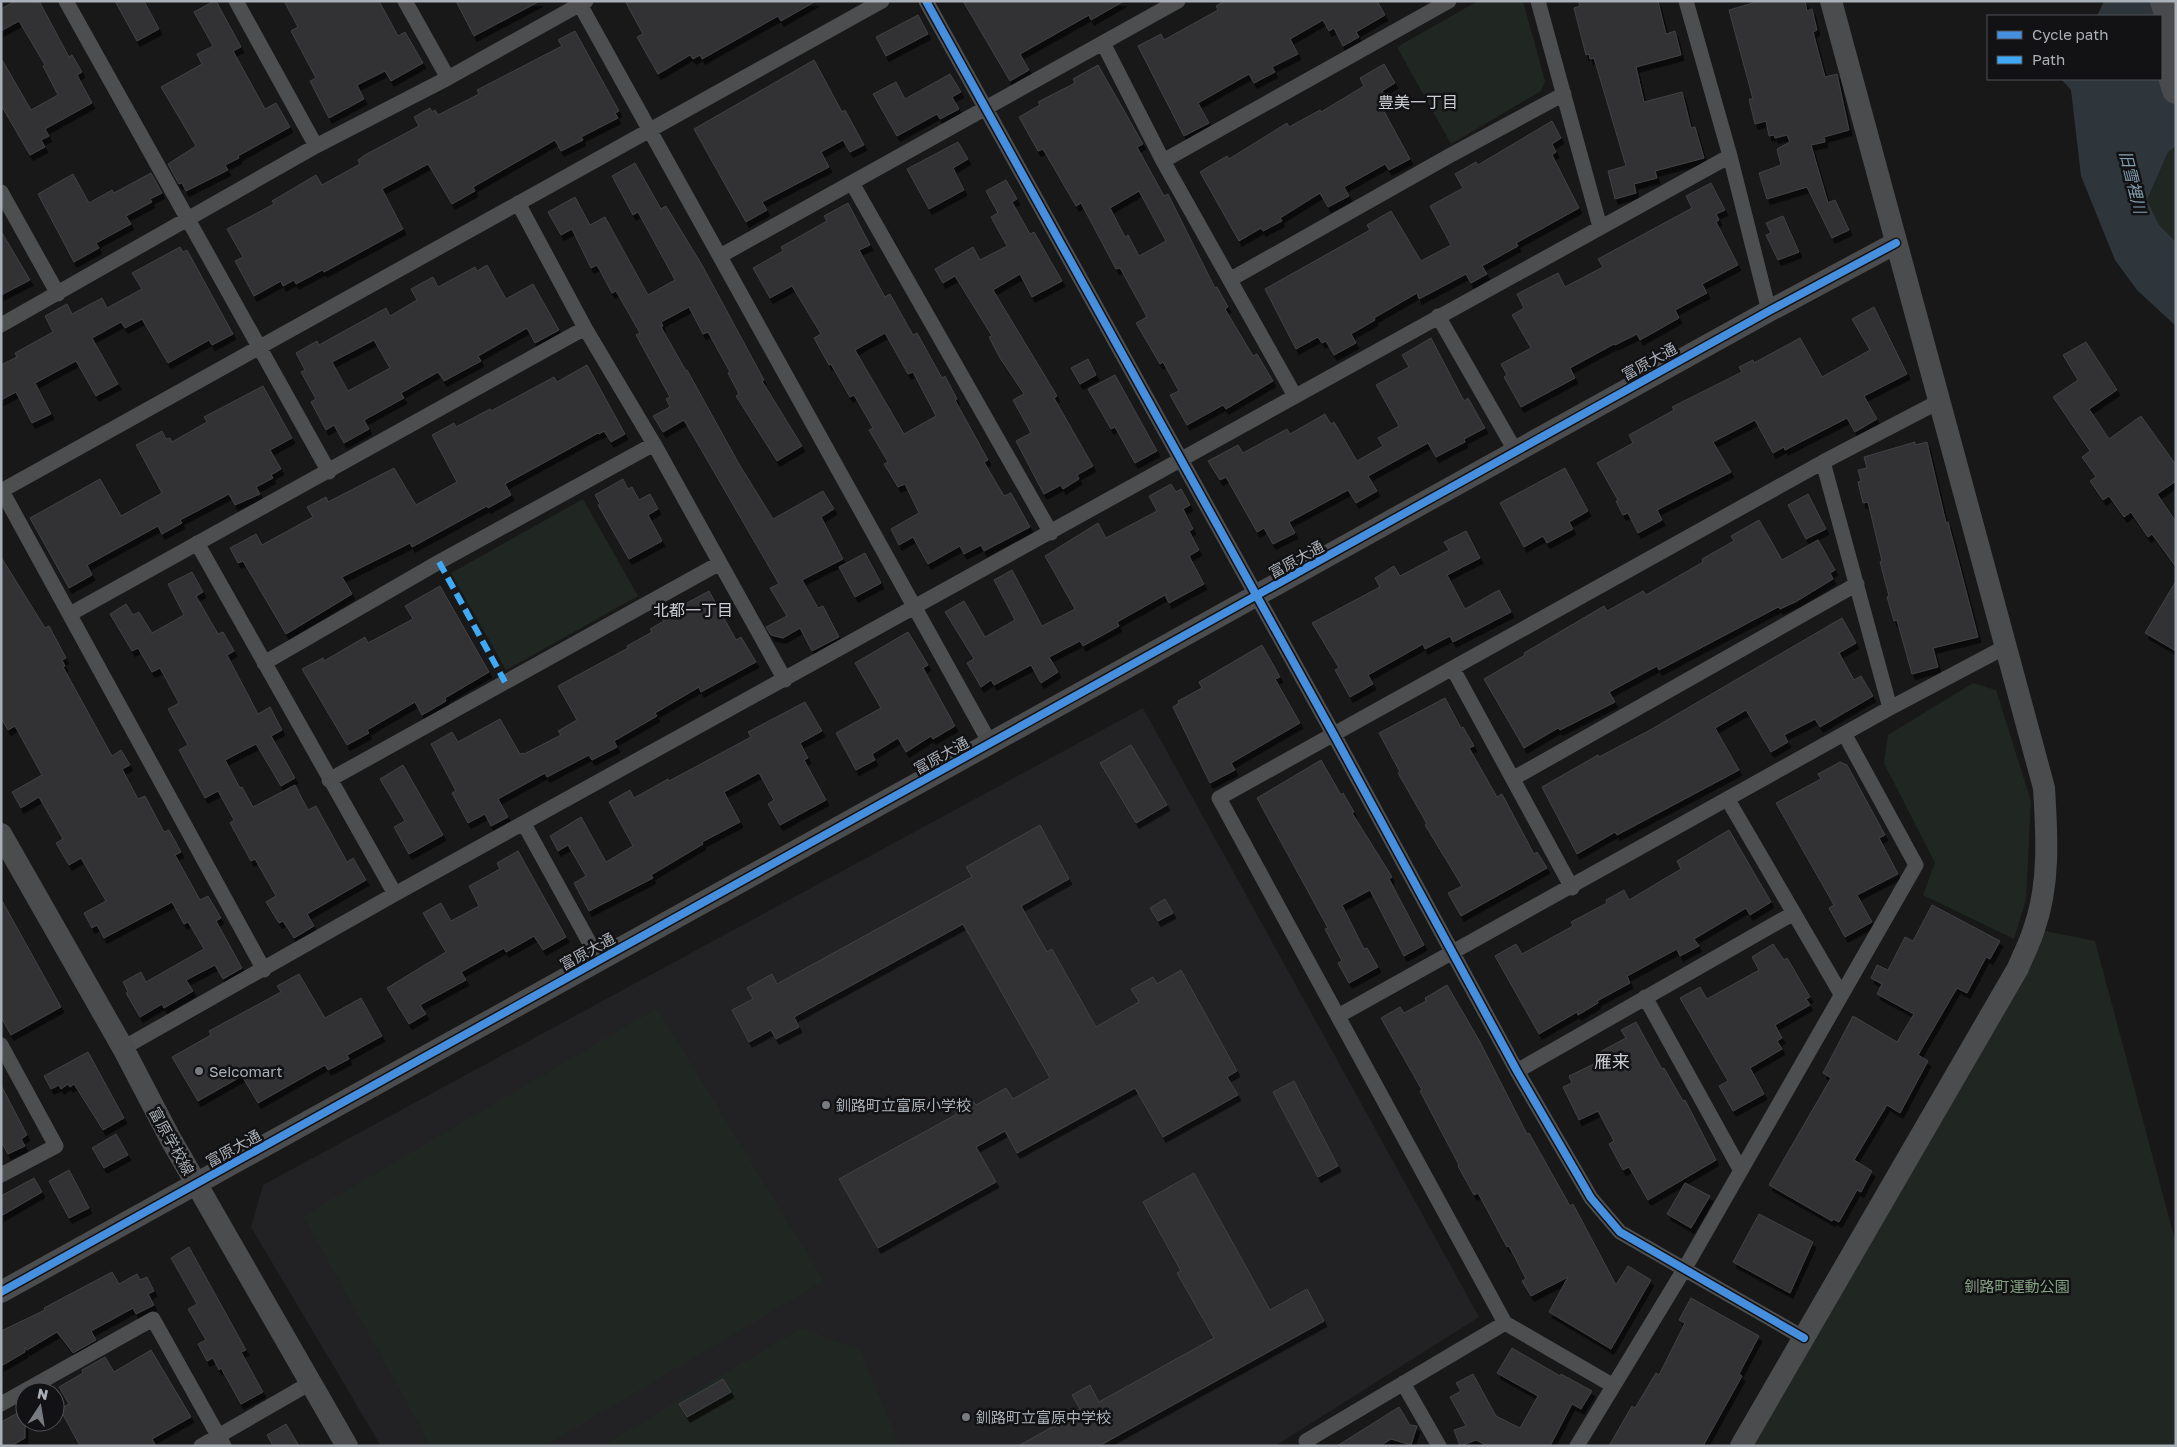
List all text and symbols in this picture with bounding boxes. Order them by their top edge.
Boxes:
legend [1987,15,2162,80]
text: Cycle path [2032,25,2108,43]
text: Path [2032,50,2065,68]
district label: 豊美一丁目 [1378,92,1458,112]
water label: 旧雪裡川 [2116,149,2151,217]
street label: 富原大通 [1618,339,1680,383]
street label: 富原大通 [1265,537,1327,581]
district label: 北都一丁目 [653,600,733,620]
street label: 富原大通 [910,733,972,777]
street label: 富原大通 [556,929,618,973]
district label: 雁来 [1594,1050,1630,1072]
place label: Seicomart [209,1062,282,1080]
marker: Seicomart [193,1065,205,1077]
place label: 釧路町立富原小学校 [836,1096,971,1114]
marker: 釧路町立富原小学校 [820,1099,832,1111]
street label: 富原学校線 [146,1104,198,1178]
street label: 富原大通 [202,1126,264,1170]
park label: 釧路町運動公園 [1964,1277,2070,1295]
north arrow [15,1382,65,1432]
text: N [36,1384,50,1403]
place label: 釧路町立富原中学校 [976,1408,1111,1426]
marker: 釧路町立富原中学校 [960,1411,972,1423]

